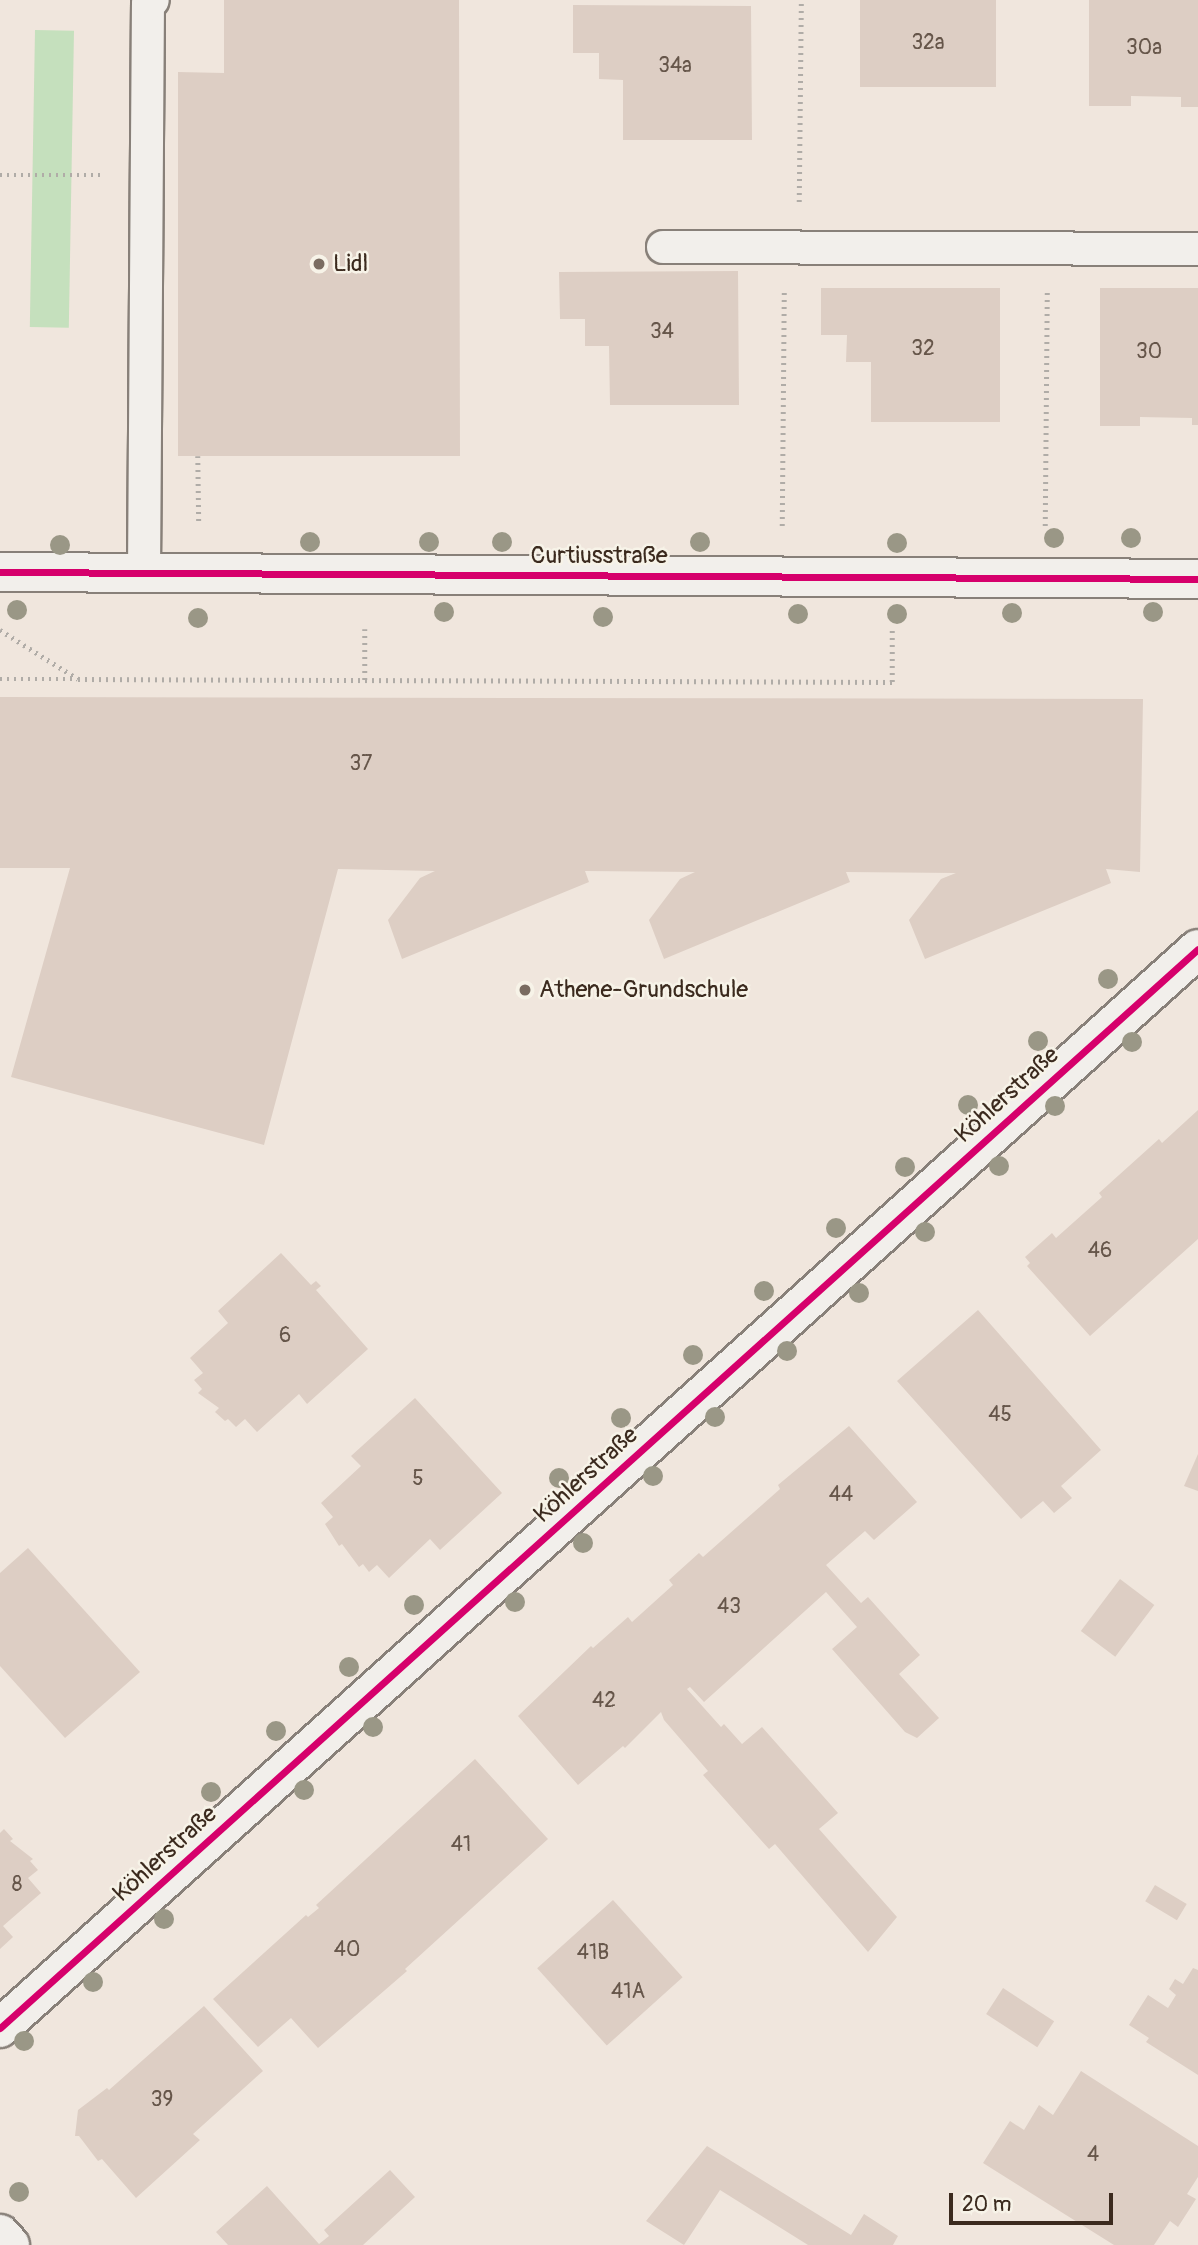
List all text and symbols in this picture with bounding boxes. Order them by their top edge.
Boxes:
house number: 32a [911,30,945,56]
house number: 30a [1126,35,1162,61]
house number: 34a [658,53,692,79]
place label: Lidl [333,250,368,278]
marker: Lidl [311,256,327,272]
house number: 34 [650,319,674,345]
house number: 32 [911,336,935,362]
house number: 30 [1136,339,1162,365]
street label: Curtiusstraße [530,542,668,570]
house number: 37 [350,751,372,777]
place label: Athene-Grundschule [539,976,748,1004]
marker: Athene-Grundschule [517,982,533,998]
street label: Köhlerstraße [949,1041,1065,1149]
house number: 46 [1088,1238,1112,1264]
house number: 6 [279,1323,291,1349]
house number: 45 [988,1402,1012,1428]
street label: Köhlerstraße [528,1421,644,1529]
house number: 5 [412,1466,424,1492]
house number: 44 [829,1482,853,1508]
house number: 43 [717,1594,741,1620]
house number: 42 [592,1688,616,1714]
street label: Köhlerstraße [107,1800,223,1908]
house number: 41 [451,1832,471,1858]
house number: 8 [12,1872,22,1898]
house number: 40 [334,1937,360,1963]
house number: 41B [577,1940,609,1966]
house number: 41A [611,1979,645,2005]
house number: 39 [151,2087,173,2113]
house number: 4 [1087,2142,1099,2168]
scale bar [953,2178,1118,2222]
text: 20 m [962,2191,1011,2218]

